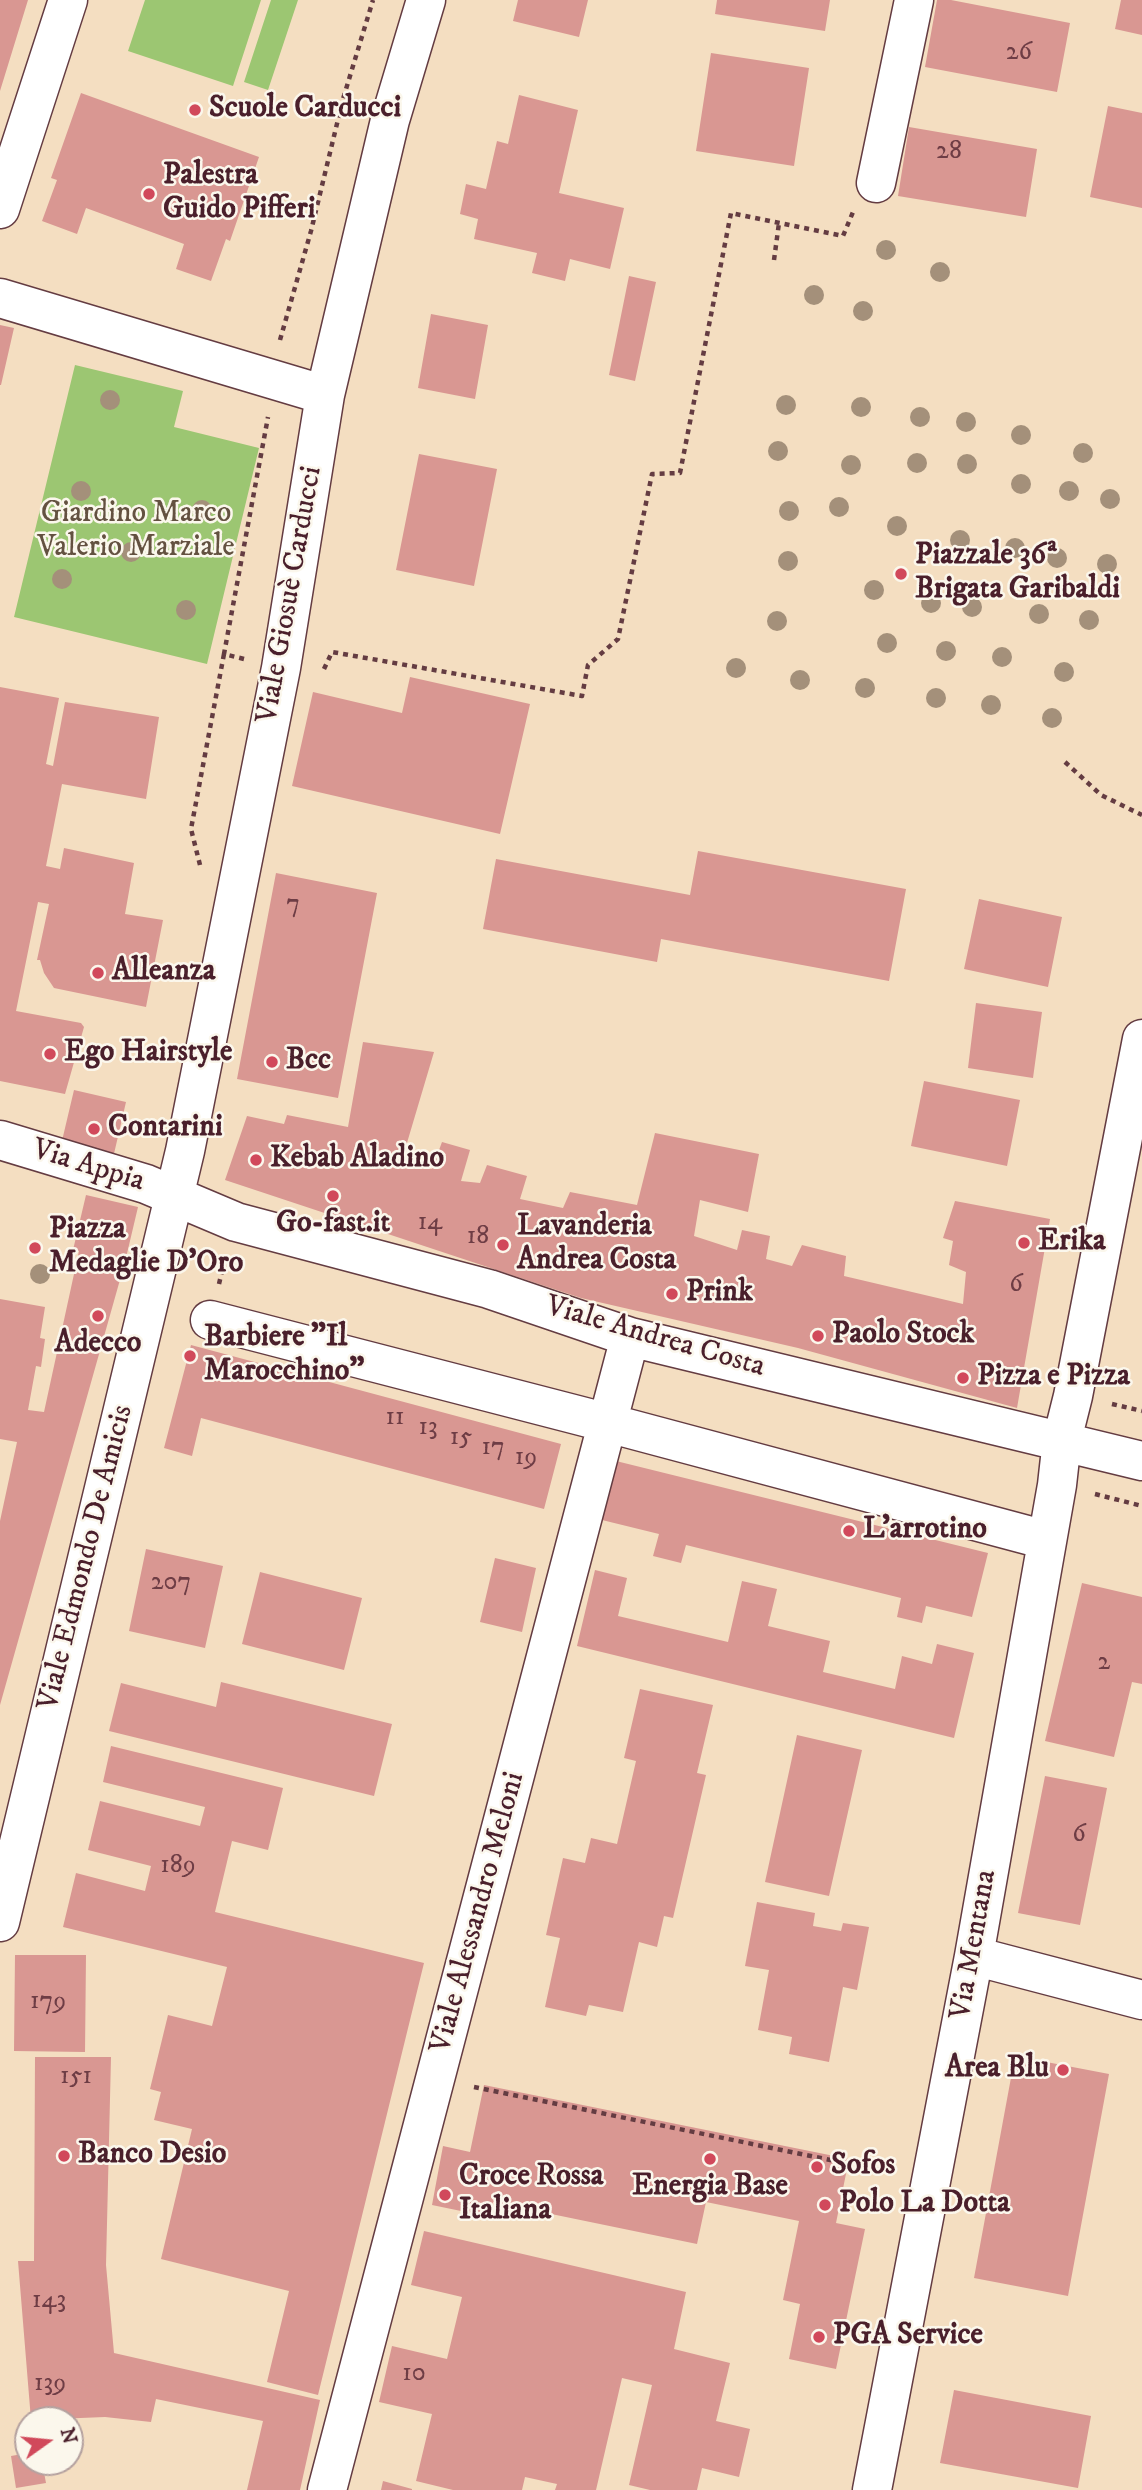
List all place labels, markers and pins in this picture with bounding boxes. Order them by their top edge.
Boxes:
place label: Scuole Carducci [209,92,401,128]
marker: Scuole Carducci [187,102,203,118]
place label: Palestra Guido Pifferi [163,159,315,230]
marker: Palestra Guido Pifferi [141,186,157,202]
place label: Piazzale 36ª Brigata Garibaldi [915,539,1120,610]
marker: Piazzale 36ª Brigata Garibaldi [893,566,909,582]
place label: Alleanza [112,955,216,991]
marker: Alleanza [90,965,106,981]
place label: Ego Hairstyle [64,1036,232,1072]
place label: Bcc [286,1044,331,1080]
marker: Ego Hairstyle [42,1046,58,1062]
marker: Bcc [264,1054,280,1070]
place label: Contarini [108,1111,223,1147]
marker: Contarini [86,1121,102,1137]
place label: Kebab Aladino [270,1142,444,1178]
marker: Kebab Aladino [248,1152,264,1168]
marker: Go-fast.it [325,1188,341,1204]
place label: Go-fast.it [276,1207,390,1243]
place label: Lavanderia Andrea Costa [517,1210,676,1280]
place label: Piazza Medaglie D'Oro [49,1213,243,1284]
place label: Erika [1038,1225,1106,1261]
marker: Erika [1016,1235,1032,1251]
marker: Lavanderia Andrea Costa [495,1237,511,1253]
marker: Piazza Medaglie D'Oro [27,1240,43,1256]
place label: Prink [686,1276,753,1312]
marker: Prink [664,1286,680,1302]
marker: Adecco [90,1308,106,1324]
place label: Paolo Stock [832,1318,974,1354]
place label: Barbiere "Il Marocchino" [204,1321,364,1392]
place label: Adecco [55,1327,141,1363]
marker: Paolo Stock [810,1328,826,1344]
marker: Barbiere "Il Marocchino" [182,1348,198,1364]
place label: Pizza e Pizza [977,1360,1130,1396]
marker: Pizza e Pizza [955,1370,971,1386]
place label: L'arrotino [863,1513,987,1549]
marker: L'arrotino [841,1523,857,1539]
place label: Area Blu [945,2052,1049,2088]
marker: Area Blu [1055,2062,1071,2078]
place label: Banco Desio [78,2138,226,2174]
marker: Banco Desio [56,2148,72,2164]
place label: Sofos [831,2149,895,2185]
marker: Energia Base [702,2151,718,2167]
marker: Sofos [809,2159,825,2175]
place label: Croce Rossa Italiana [459,2160,604,2230]
place label: Energia Base [632,2170,788,2206]
marker: Croce Rossa Italiana [437,2187,453,2203]
place label: Polo La Dotta [839,2187,1010,2223]
marker: Polo La Dotta [817,2197,833,2213]
place label: PGA Service [833,2319,983,2355]
marker: PGA Service [811,2329,827,2345]

